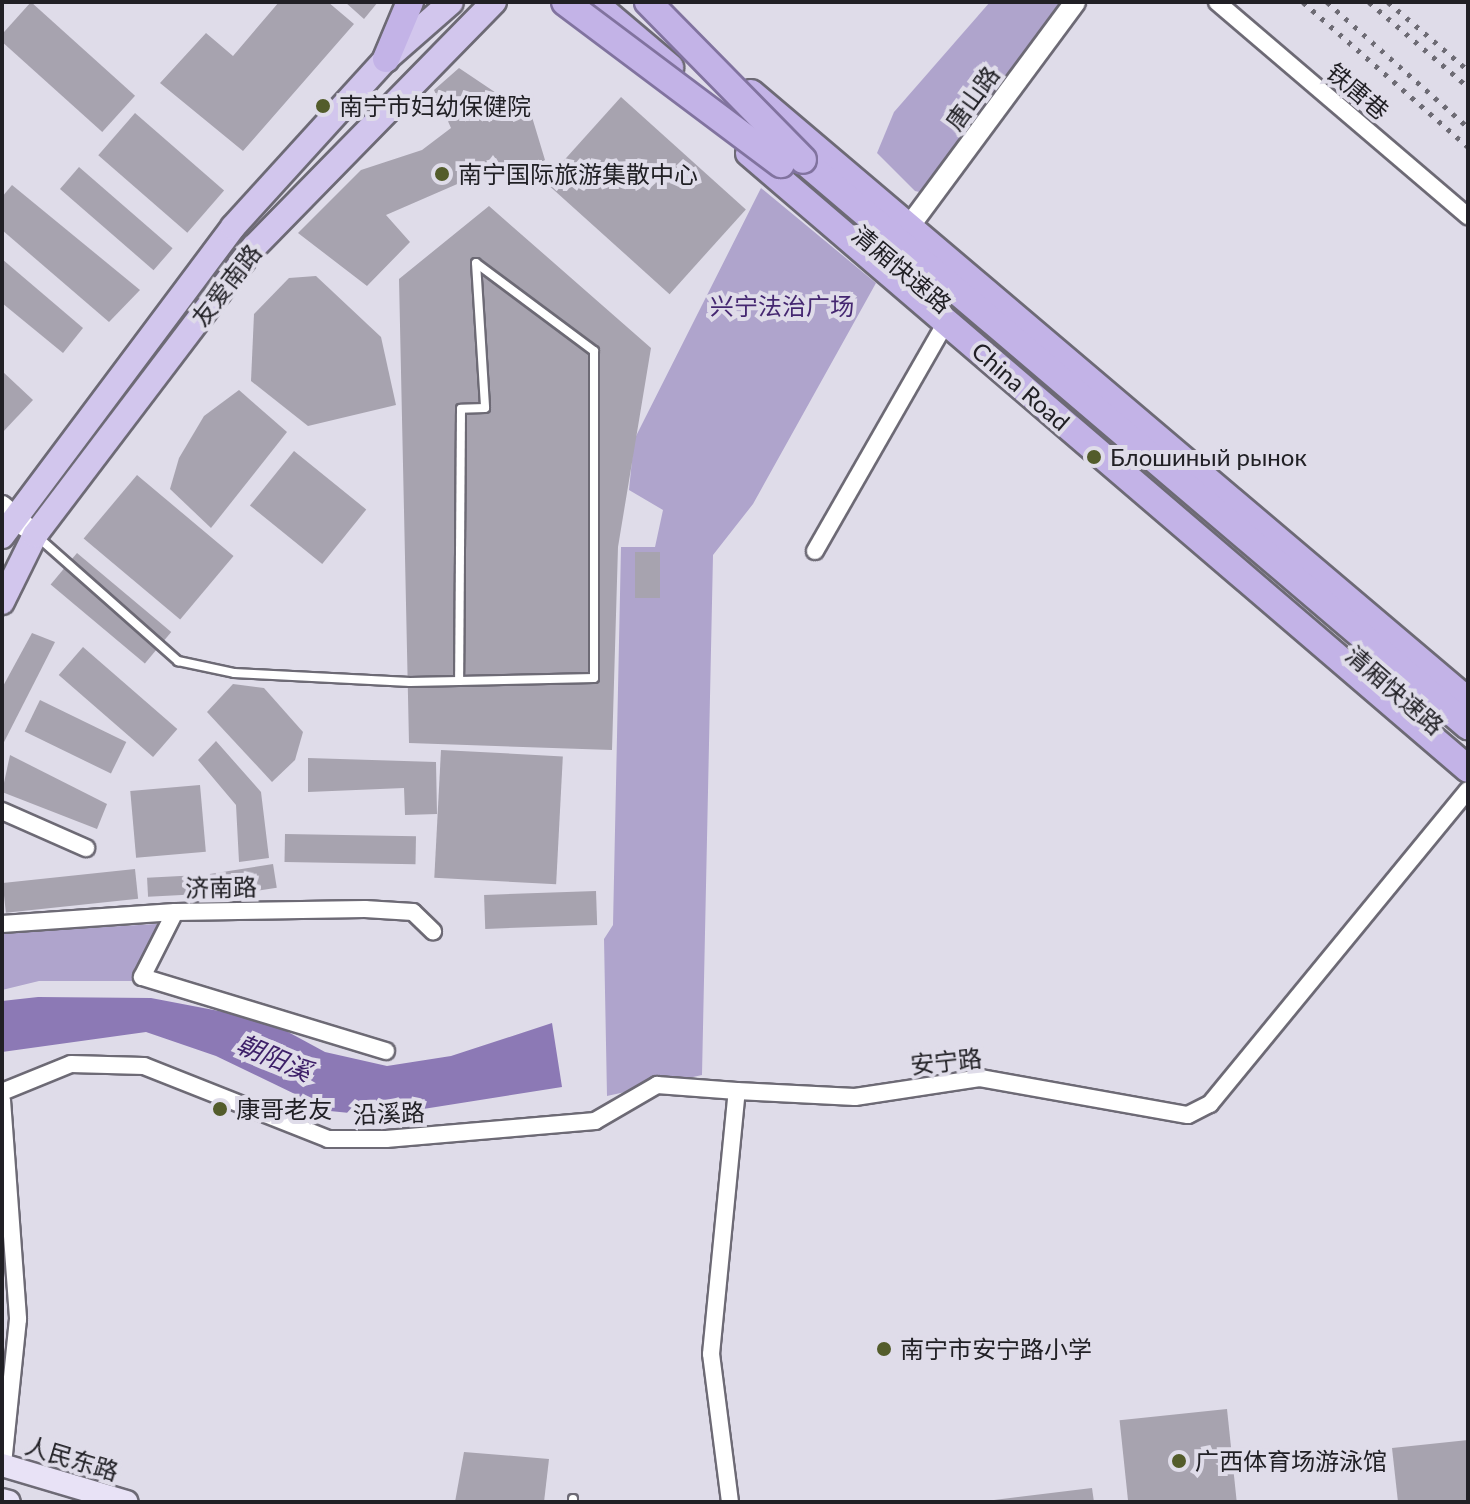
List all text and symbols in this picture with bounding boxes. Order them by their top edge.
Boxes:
street label: 铁唐巷 [1321,57,1395,125]
street label: 唐山路 [939,60,1005,136]
place label: 南宁市妇幼保健院 [339,92,531,120]
marker: 南宁市妇幼保健院 [314,97,332,115]
place label: 南宁国际旅游集散中心 [458,160,698,188]
marker: 南宁国际旅游集散中心 [433,165,451,183]
street label: 清厢快速路 [847,219,957,319]
street label: 友爱南路 [185,238,267,332]
park label: 兴宁法治广场 [710,292,854,320]
street label: China Road [966,336,1076,436]
place label: Блошиный рынок [1110,443,1307,471]
marker: Блошиный рынок [1085,448,1103,466]
street label: 清厢快速路 [1340,640,1450,740]
street label: 济南路 [185,872,257,902]
water label: 朝阳溪 [232,1028,316,1088]
street label: 安宁路 [909,1043,983,1079]
place label: 康哥老友 [236,1095,332,1123]
street label: 沿溪路 [353,1097,425,1129]
marker: 康哥老友 [211,1100,229,1118]
place label: 南宁市安宁路小学 [900,1335,1092,1363]
marker: 南宁市安宁路小学 [875,1340,893,1358]
street label: 人民东路 [22,1430,122,1486]
place label: 广西体育场游泳馆 [1195,1447,1387,1475]
marker: 广西体育场游泳馆 [1170,1452,1188,1470]

